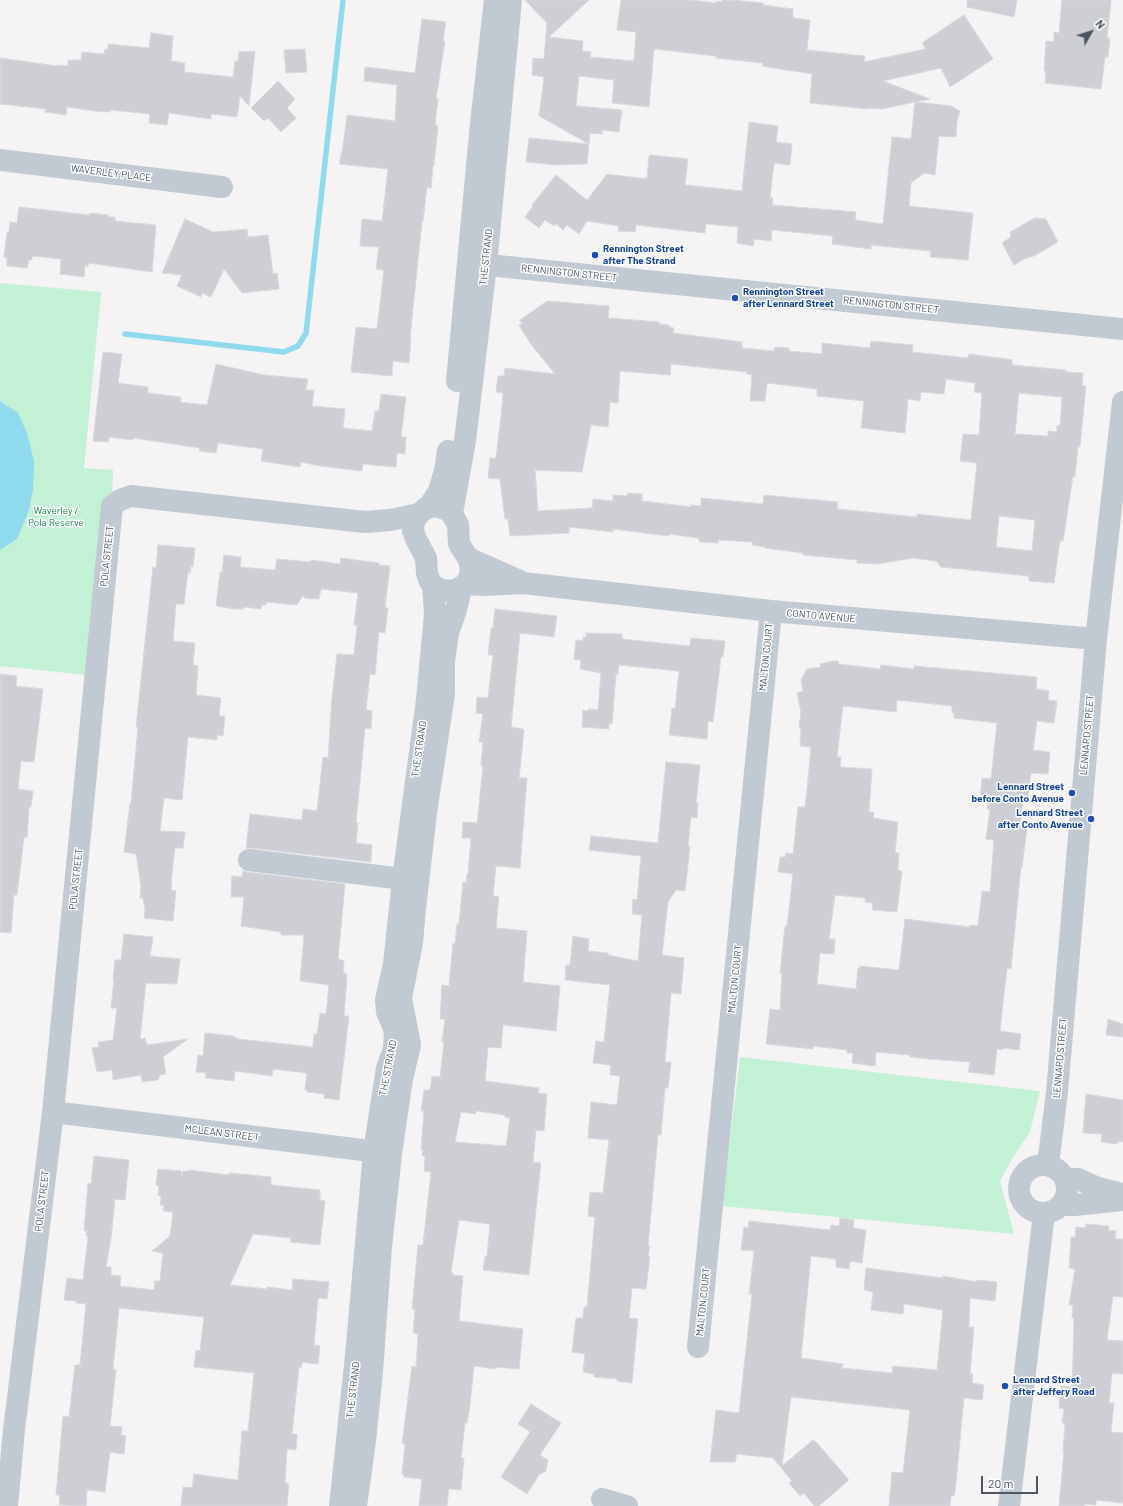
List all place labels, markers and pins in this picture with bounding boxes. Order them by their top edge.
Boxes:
place label: Rennington Street after The Strand [603,243,684,266]
marker: Rennington Street after The Strand [590,250,600,260]
place label: Rennington Street after Lennard Street [743,286,834,310]
marker: Rennington Street after Lennard Street [730,293,740,303]
place label: Lennard Street before Conto Avenue [971,781,1064,804]
marker: Lennard Street before Conto Avenue [1067,788,1077,798]
place label: Lennard Street after Conto Avenue [998,807,1083,830]
marker: Lennard Street after Conto Avenue [1086,814,1096,824]
place label: Lennard Street after Jeffery Road [1013,1374,1095,1398]
marker: Lennard Street after Jeffery Road [1000,1381,1010,1391]

